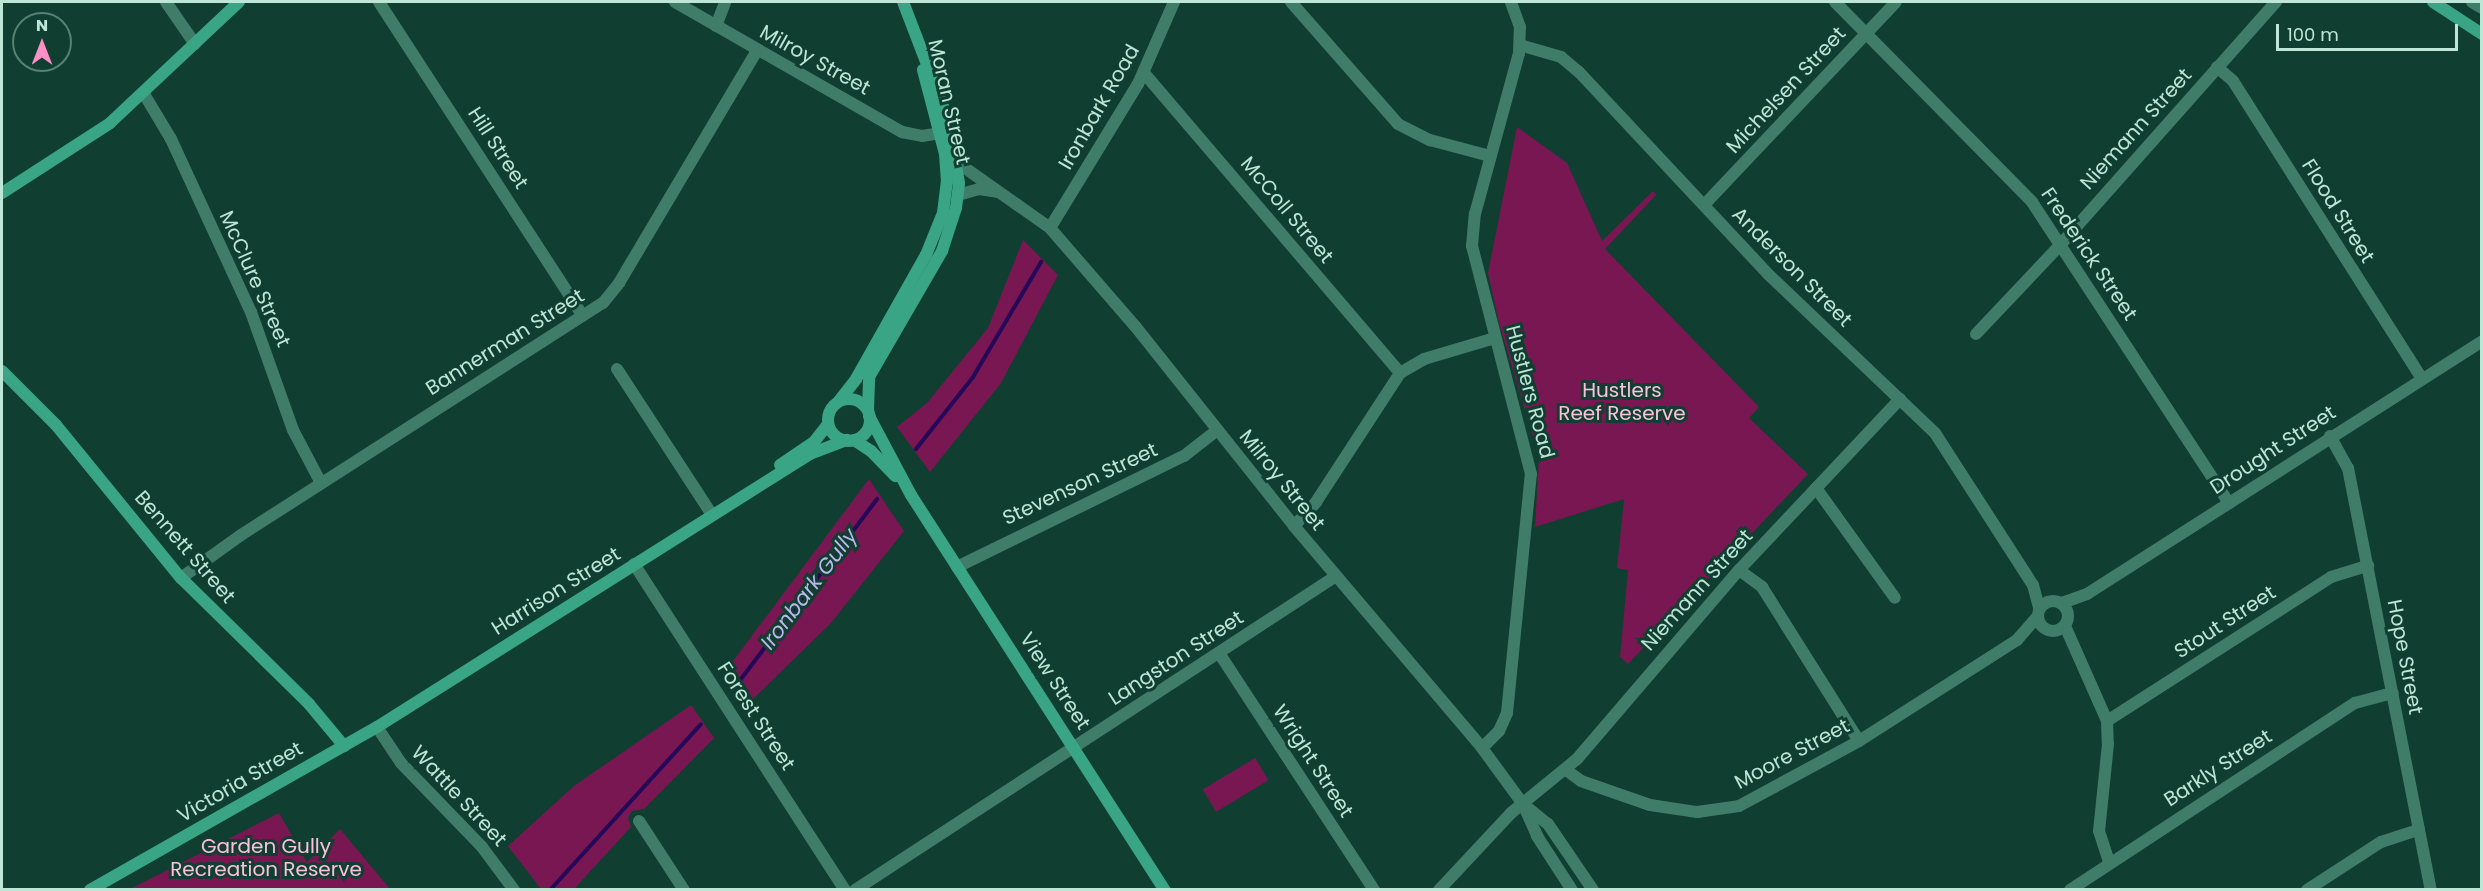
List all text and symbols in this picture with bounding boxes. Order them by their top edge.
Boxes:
north arrow [12,12,72,72]
scale bar [2279,12,2460,50]
text: N [36,14,48,37]
street label: Milroy Street [756,20,874,100]
street label: Michelsen Street [1721,22,1851,158]
text: 100 m [2287,22,2339,47]
street label: Moran Street [923,37,975,167]
street label: Ironbark Road [1054,40,1144,174]
street label: Niemann Street [2075,63,2197,195]
street label: Hill Street [463,103,533,193]
street label: McColl Street [1236,152,1338,268]
street label: Flood Street [2297,155,2379,267]
street label: Frederick Street [2036,183,2142,325]
street label: Anderson Street [1727,202,1857,332]
street label: McClure Street [214,207,296,351]
street label: Bannerman Street [421,284,589,400]
street label: Hustlers Road [1501,323,1559,461]
park label: Hustlers Reef Reserve [1558,379,1686,426]
street label: Drought Street [2206,401,2340,499]
street label: Milroy Street [1234,425,1330,535]
street label: Stevenson Street [999,438,1161,530]
street label: Bennett Street [130,486,240,608]
water label: Ironbark Gully [755,523,863,655]
street label: Niemann Street [1636,524,1758,656]
street label: Harrison Street [487,542,625,640]
street label: Stout Street [2170,580,2280,664]
street label: Hope Street [2382,598,2428,716]
street label: Langston Street [1104,606,1248,710]
street label: View Street [1015,628,1095,734]
street label: Forest Street [712,657,800,775]
street label: Wright Street [1268,700,1358,822]
street label: Moore Street [1730,714,1854,794]
street label: Barkly Street [2160,724,2276,812]
street label: Victoria Street [173,736,307,828]
street label: Wattle Street [406,741,512,851]
park label: Garden Gully Recreation Reserve [170,834,362,881]

